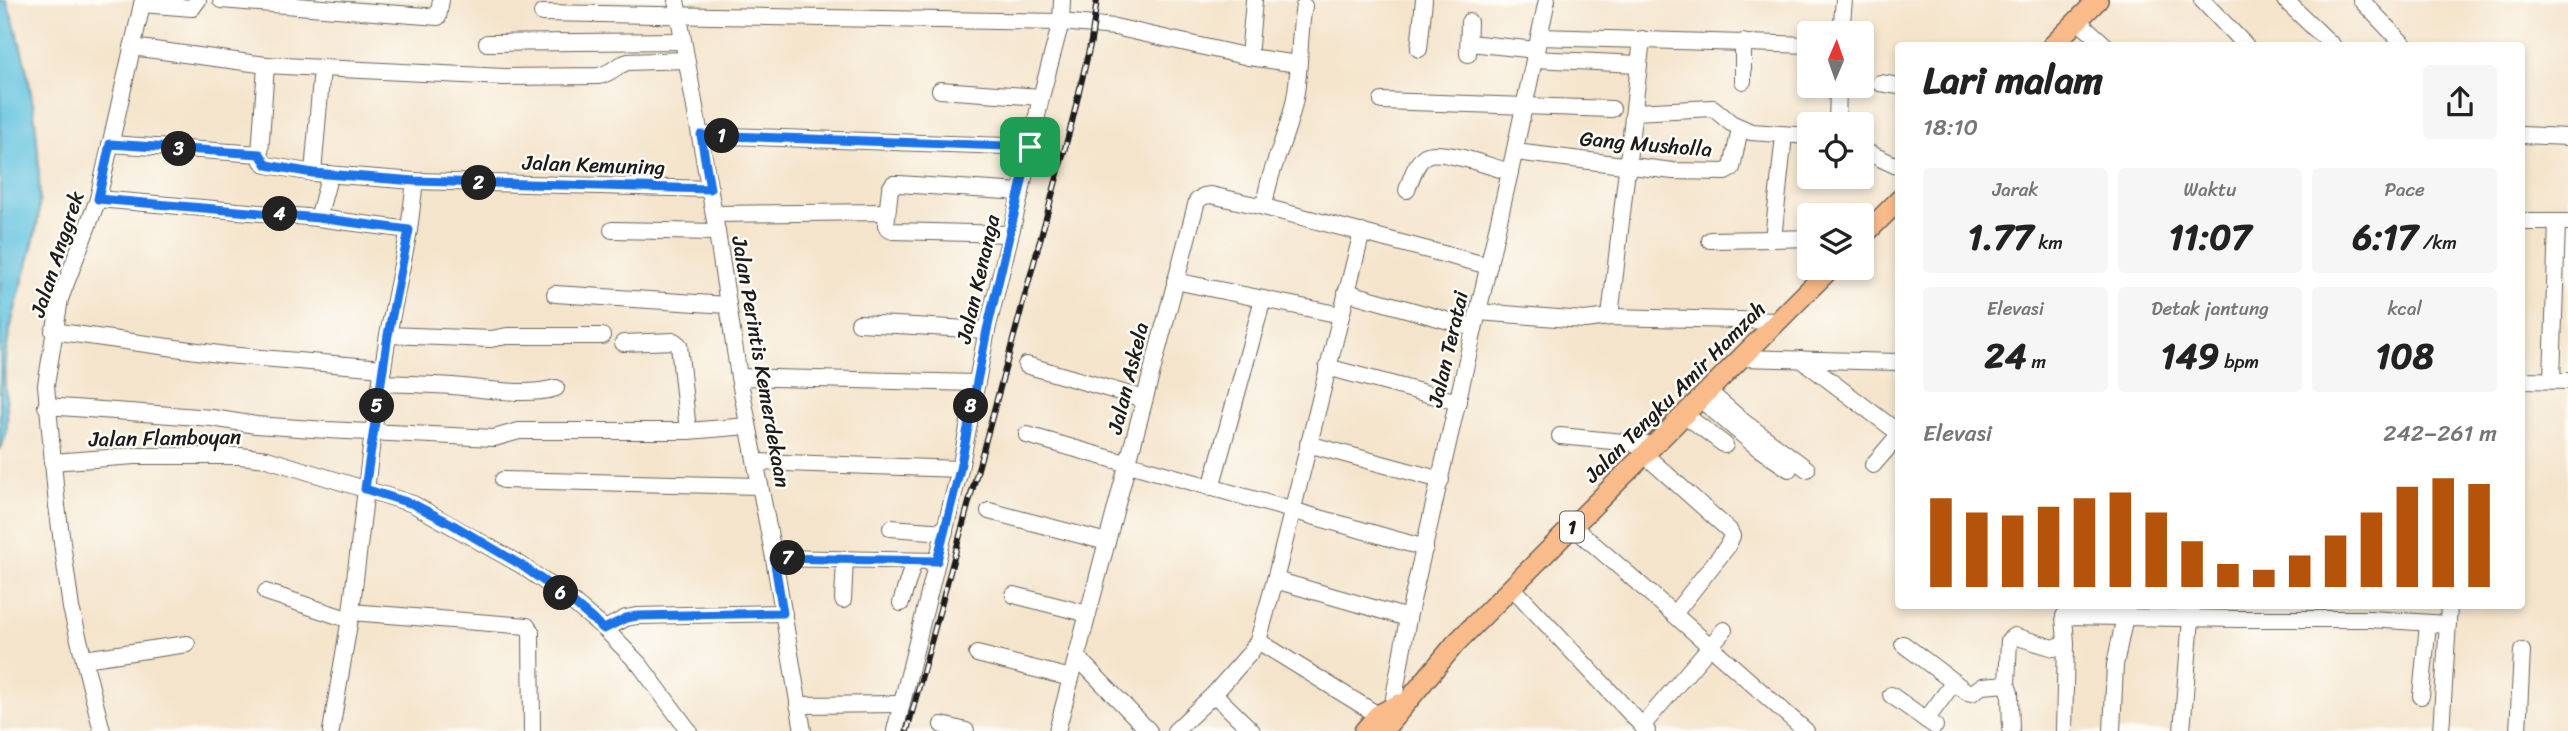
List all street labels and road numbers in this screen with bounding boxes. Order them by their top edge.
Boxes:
street label: Gang Musholla [1578,119,1714,169]
street label: Jalan Kemuning [521,143,666,186]
street label: Jalan Anggrek [18,185,96,323]
street label: Jalan Kenanga [945,210,1011,348]
street label: Jalan Perintis Kemerdekaan [720,232,802,491]
street label: Jalan Teratai [1416,286,1480,412]
street label: Jalan Tengku Amir Hamzah [1574,292,1775,493]
street label: Jalan Askela [1096,318,1160,439]
street label: Jalan Flamboyan [88,418,241,458]
road number: 1 [1560,512,1584,542]

